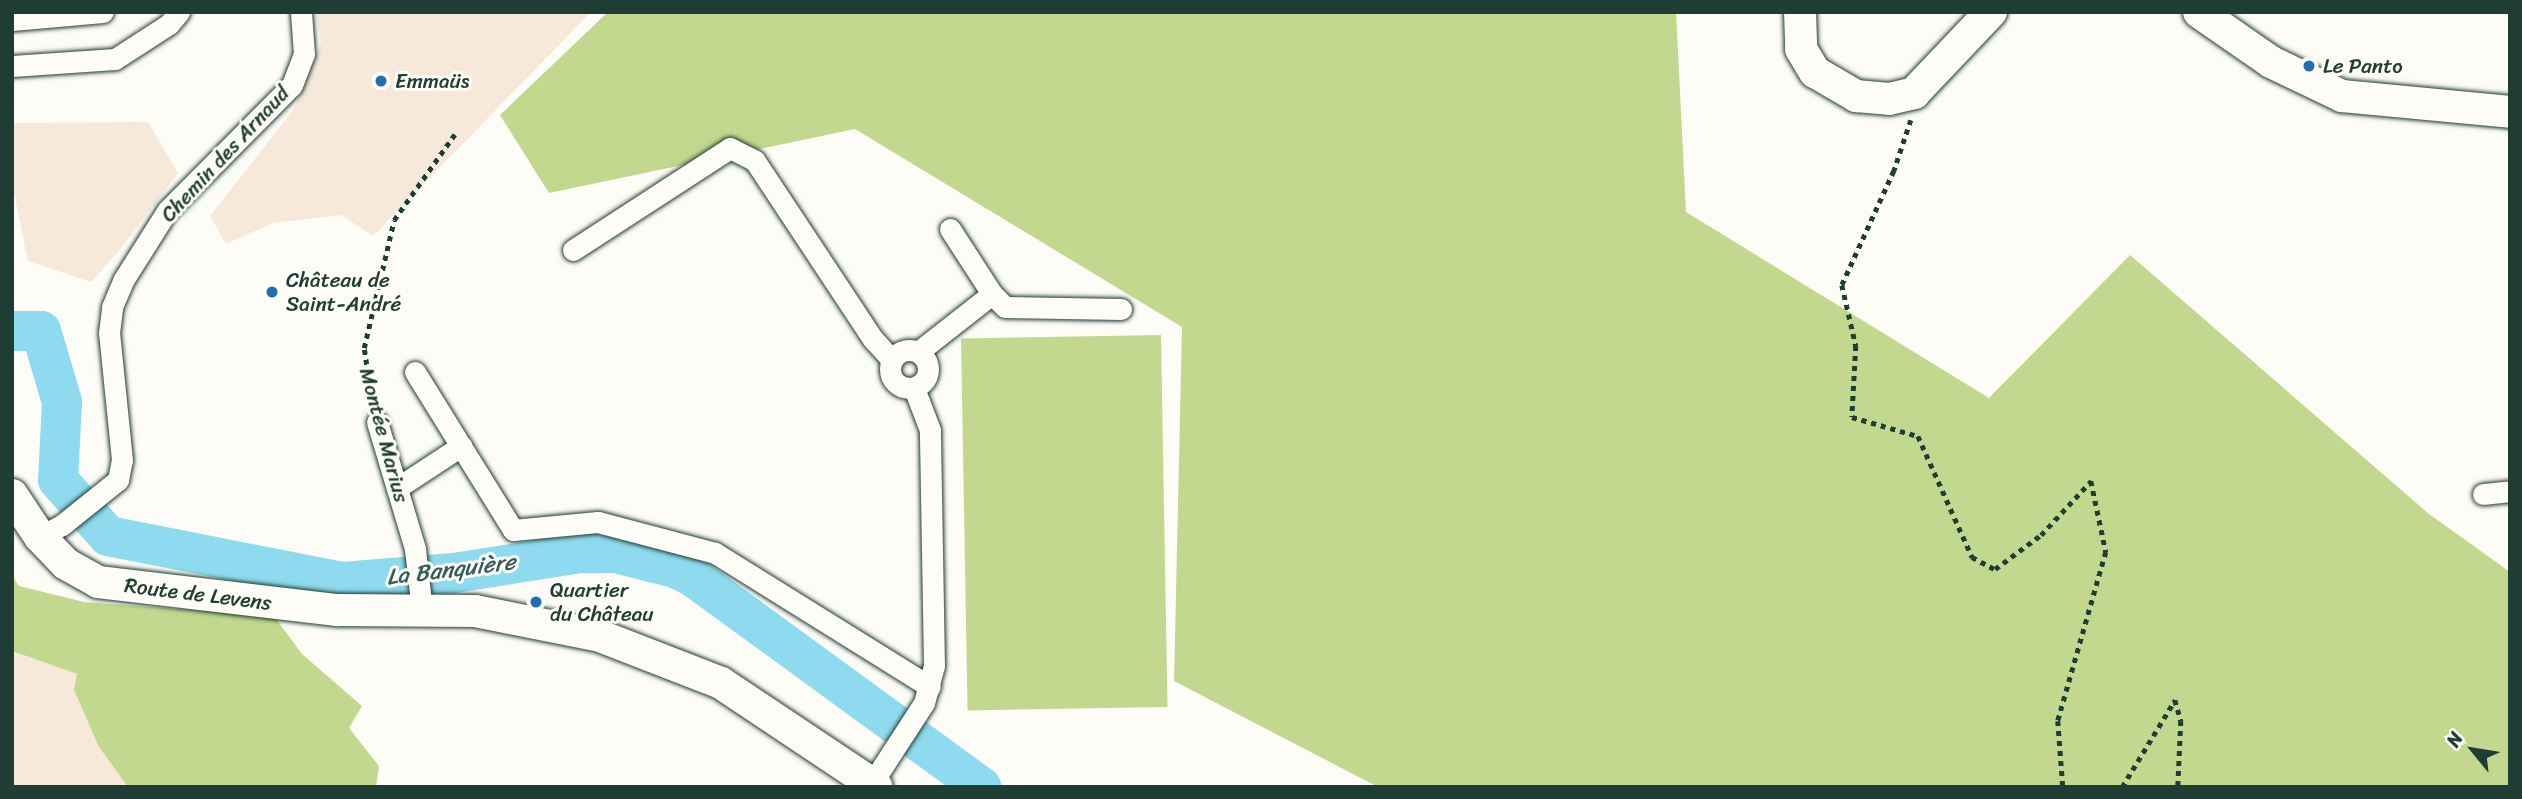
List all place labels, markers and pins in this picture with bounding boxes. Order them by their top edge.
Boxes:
place label: Le Panto [2323,53,2403,79]
marker: Le Panto [2301,58,2317,74]
place label: Emmaüs [395,68,469,94]
marker: Emmaüs [373,73,389,89]
place label: Château de Saint-André [286,267,401,317]
marker: Château de Saint-André [264,284,280,300]
place label: Quartier du Château [550,577,654,627]
marker: Quartier du Château [528,594,544,610]

